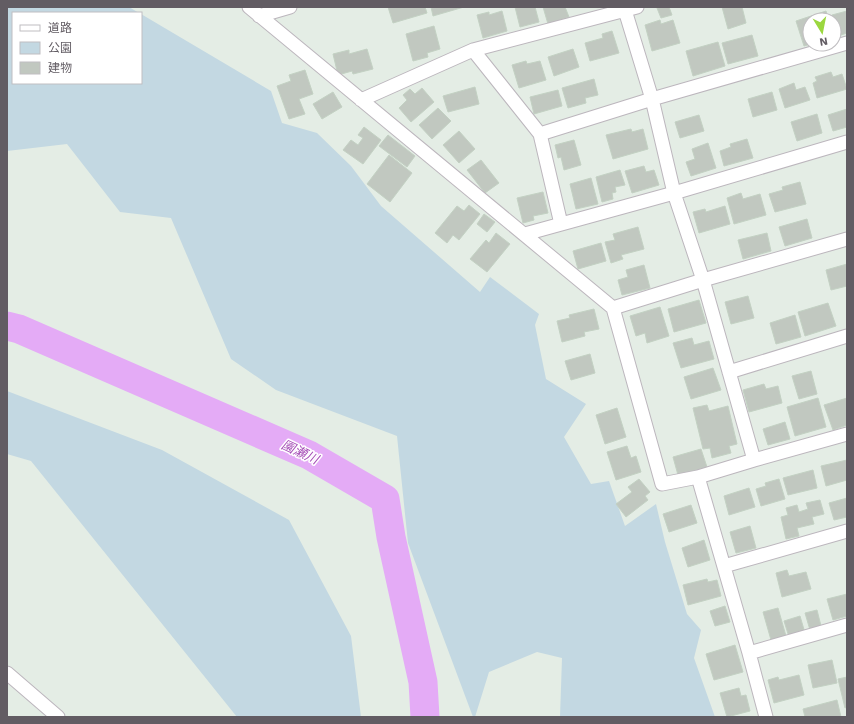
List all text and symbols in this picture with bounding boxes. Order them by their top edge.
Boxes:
legend [12,12,142,84]
north arrow [802,12,842,52]
text: 道路 [48,21,72,35]
text: N [819,34,829,48]
text: 公園 [48,41,72,55]
text: 建物 [48,61,72,75]
water label: 園瀬川 [279,437,323,468]

